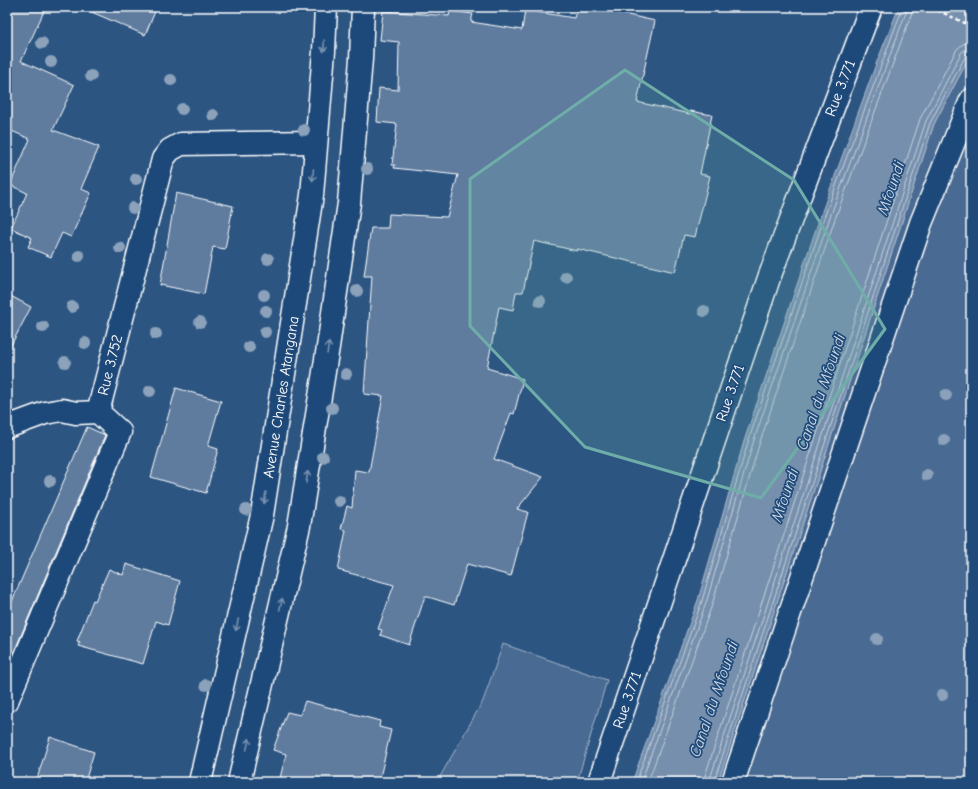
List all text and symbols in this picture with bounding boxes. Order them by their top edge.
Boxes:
one-way arrow [321,39,328,52]
street label: Rue 3.771 [821,57,859,119]
water label: Mfoundi [873,159,909,218]
one-way arrow [309,168,316,181]
street label: Avenue Charles Atangana [259,315,303,479]
water label: Canal du Mfoundi [793,331,849,452]
street label: Rue 3.752 [94,333,126,397]
one-way arrow [324,342,332,355]
street label: Rue 3.771 [712,362,748,424]
water label: Mfoundi [767,466,803,525]
one-way arrow [303,470,311,483]
one-way arrow [261,491,269,504]
one-way arrow [277,598,285,611]
one-way arrow [232,618,240,631]
water label: Canal du Mfoundi [686,638,742,759]
street label: Rue 3.771 [609,669,645,731]
one-way arrow [245,738,252,751]

